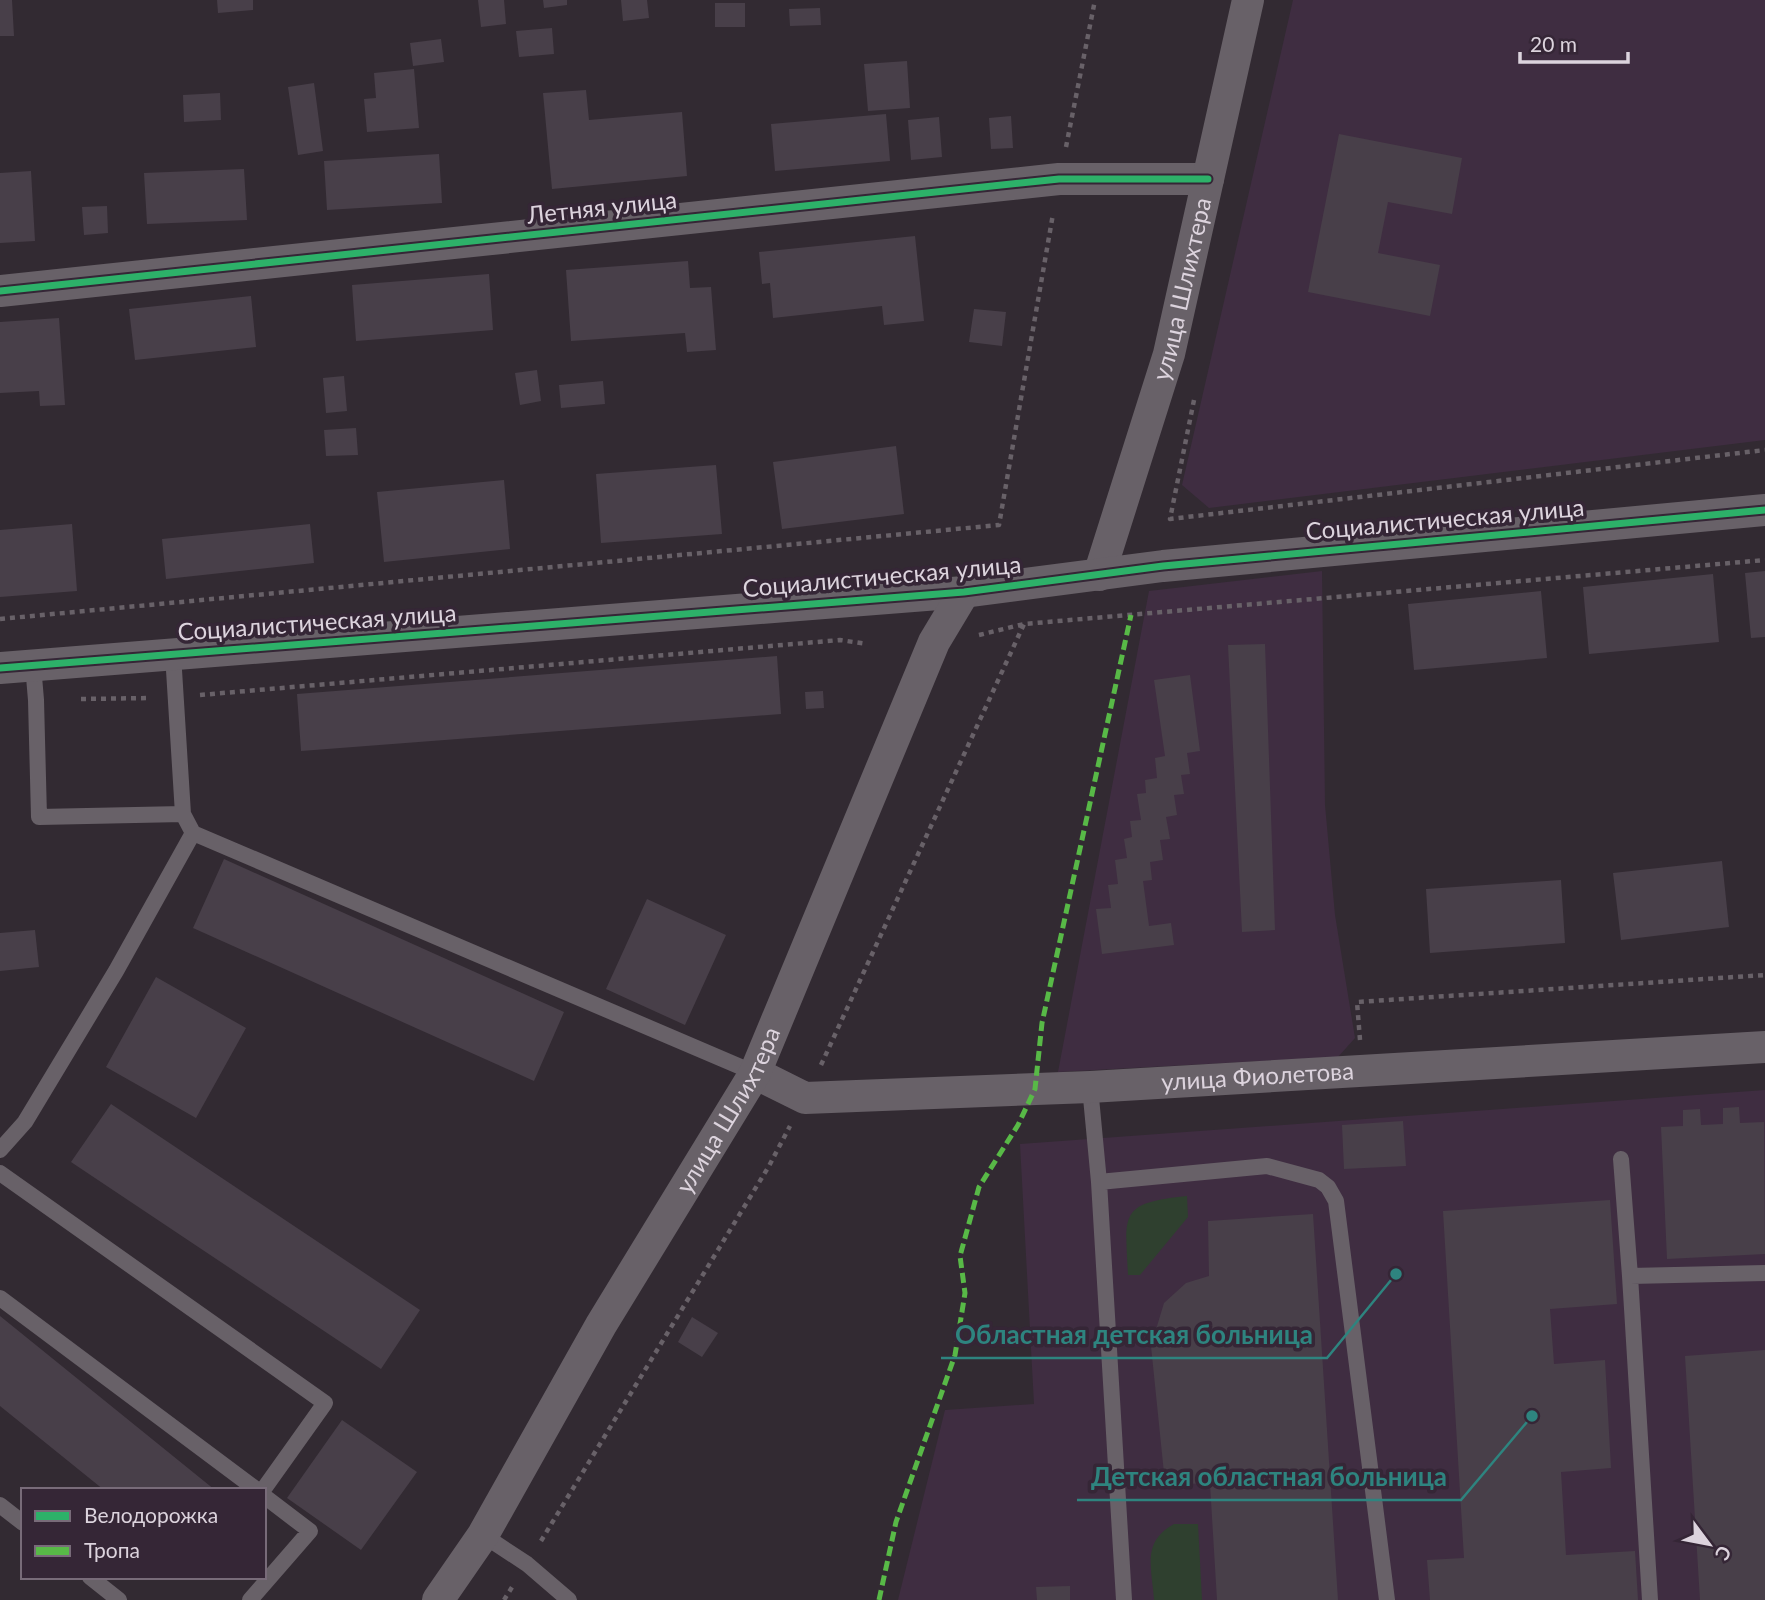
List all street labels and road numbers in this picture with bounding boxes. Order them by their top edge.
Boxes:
street label: Летняя улица [524,184,678,229]
street label: улица Шлихтера [1146,195,1216,384]
street label: Социалистическая улица [1304,492,1585,545]
street label: Социалистическая улица [741,549,1022,602]
street label: Социалистическая улица [177,597,457,646]
street label: улица Шлихтера [669,1022,785,1198]
street label: улица Фиолетова [1160,1055,1355,1096]

